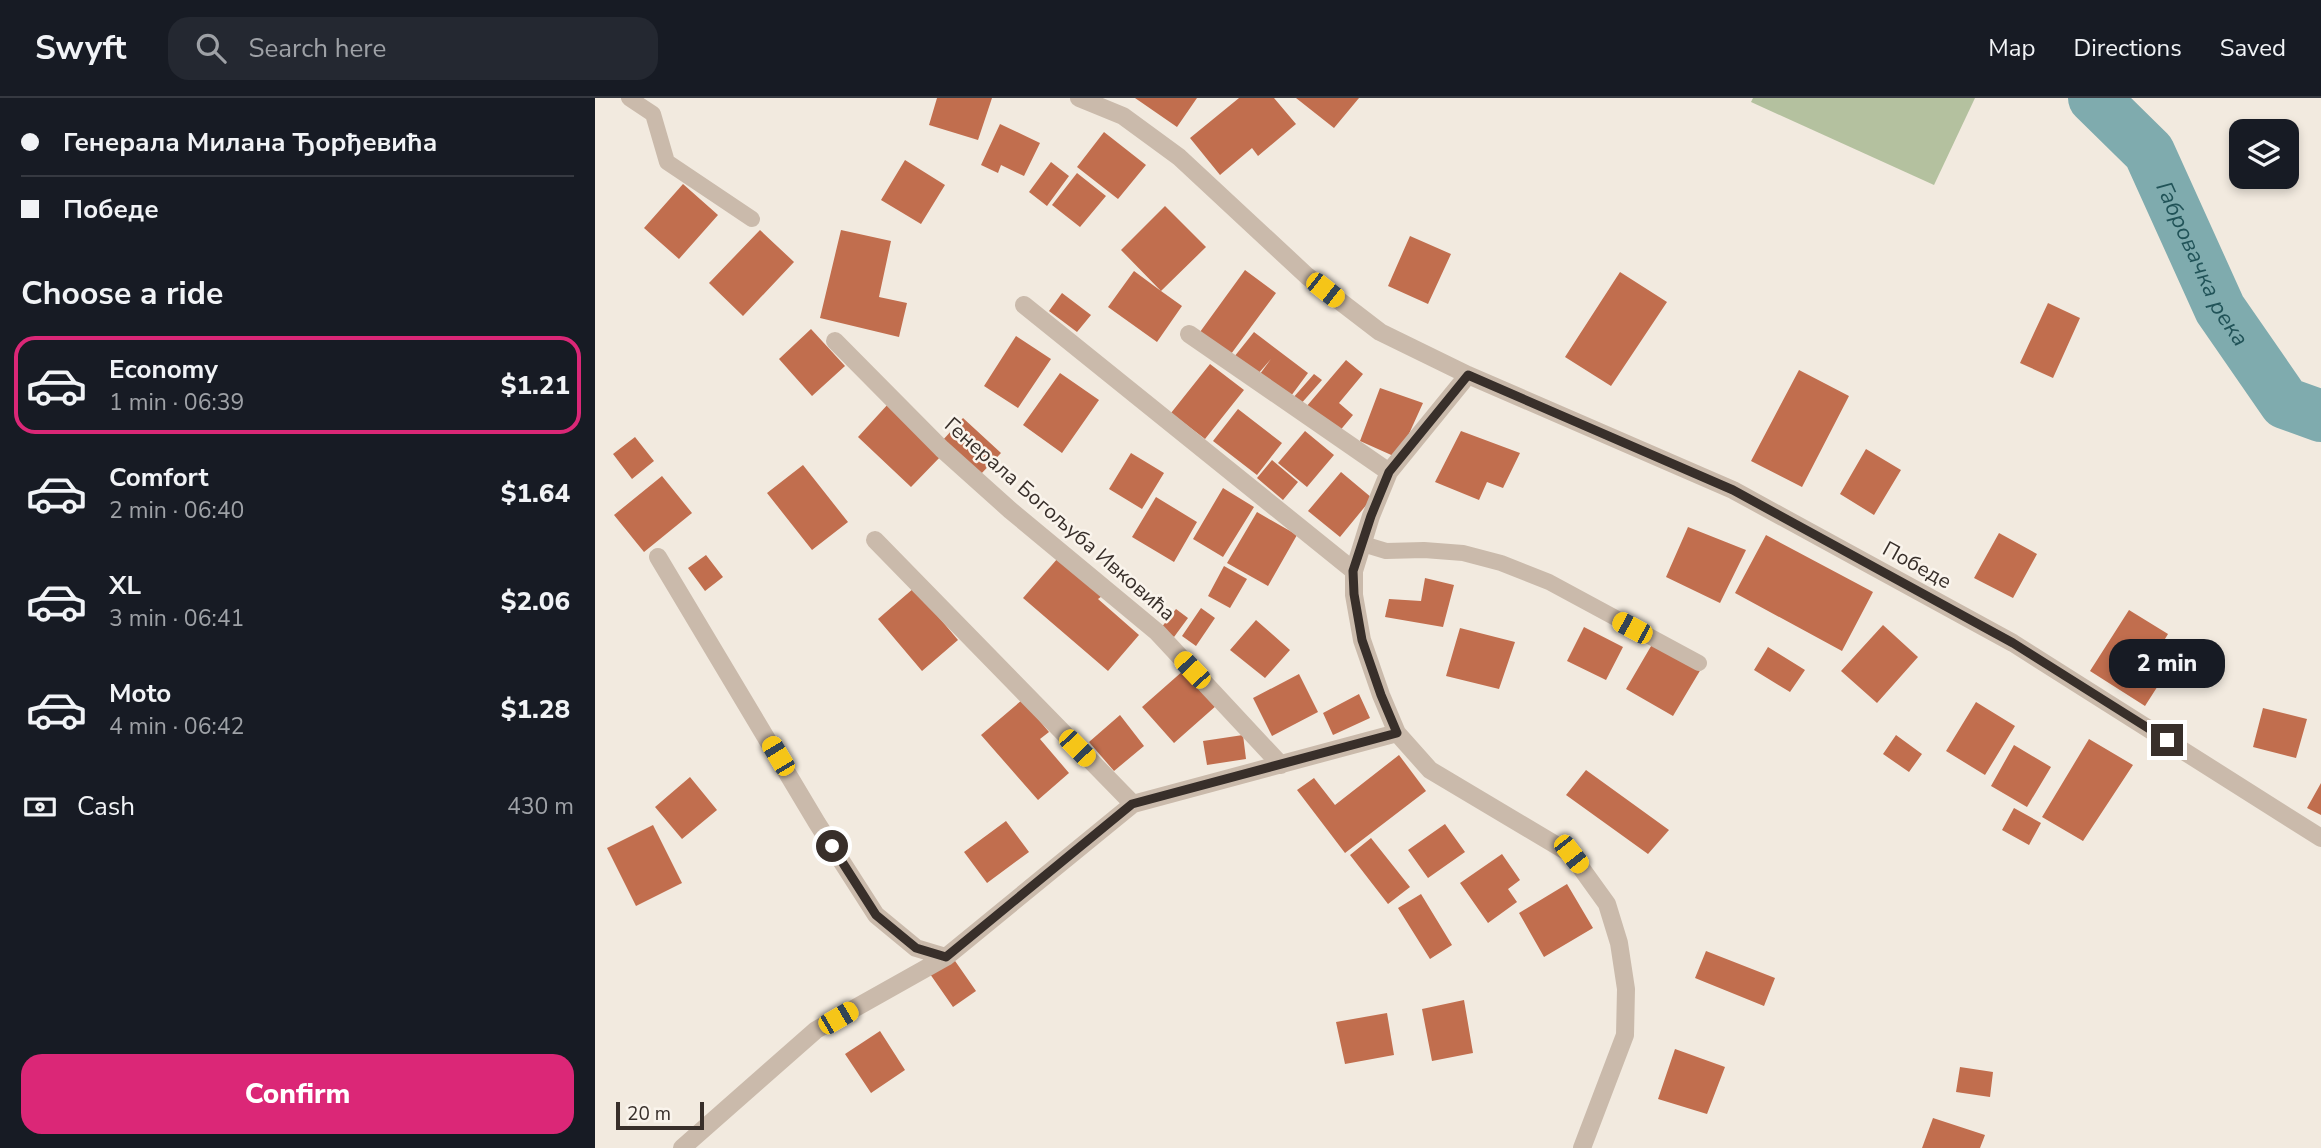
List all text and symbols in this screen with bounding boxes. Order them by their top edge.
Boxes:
search box [168,17,658,80]
text: Swyft [35,26,126,71]
icon: search [192,29,230,67]
text: Search here [248,31,386,66]
text: Map [1988,32,2035,64]
text: Directions [2073,32,2182,64]
text: Saved [2220,32,2286,64]
map controls [2229,119,2299,189]
button: layers [2229,119,2299,189]
text: Генерала Милана Ђорђевића [63,125,437,160]
water label: Габровачка река [2148,177,2256,352]
text: Победе [63,192,159,227]
car [1302,269,1349,311]
text: Choose a ride [21,272,223,315]
text: Economy [109,352,218,387]
icon: car [25,354,88,417]
text: $1.21 [501,368,570,403]
text: 1 min · 06:39 [109,387,244,418]
street label: Генерала Богољуба Ивковића [939,411,1181,627]
text: Comfort [109,460,209,495]
icon: car [25,462,88,525]
text: $1.64 [501,476,570,511]
text: 2 min · 06:40 [109,495,244,526]
street label: Победе [1877,535,1957,595]
text: XL [109,568,141,603]
icon: car [25,570,88,633]
text: $2.06 [501,584,570,619]
text: 3 min · 06:41 [109,603,244,634]
car [1609,609,1656,647]
callout: 2 min [2109,638,2225,688]
car [1170,647,1215,693]
text: 2 min [2137,648,2197,679]
text: Moto [109,676,171,711]
icon: car [25,678,88,741]
text: $1.28 [501,692,570,727]
text: 4 min · 06:42 [109,711,244,742]
route end [2151,724,2183,756]
car [1055,726,1100,770]
car [759,733,798,779]
icon: cash [21,788,59,826]
text: Cash [77,789,135,824]
text: 430 m [507,791,574,822]
route start [816,830,848,862]
car [1550,831,1593,877]
car [815,998,862,1038]
button: Confirm [21,1054,574,1134]
scale bar [616,1099,703,1131]
text: 20 m [627,1101,671,1127]

